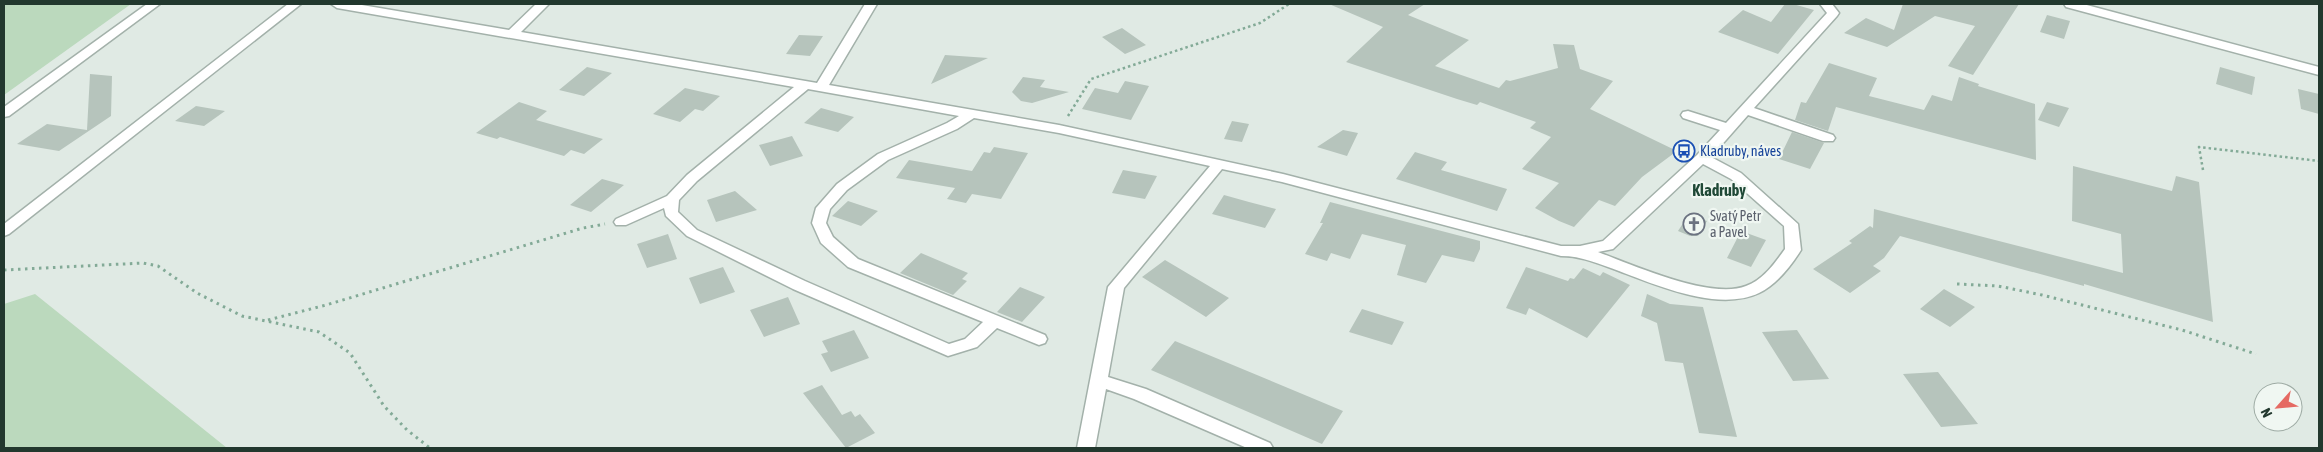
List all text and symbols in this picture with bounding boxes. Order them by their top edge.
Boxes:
bus stop icon: Kladruby, náves [1672,139,1696,163]
place label: Kladruby, náves [1700,143,1781,159]
district label: Kladruby [1692,181,1746,199]
place label: Svatý Petr a Pavel [1710,208,1762,240]
church icon: Svatý Petr a Pavel [1682,212,1706,236]
north arrow [2253,382,2303,432]
text: N [2257,406,2275,420]

